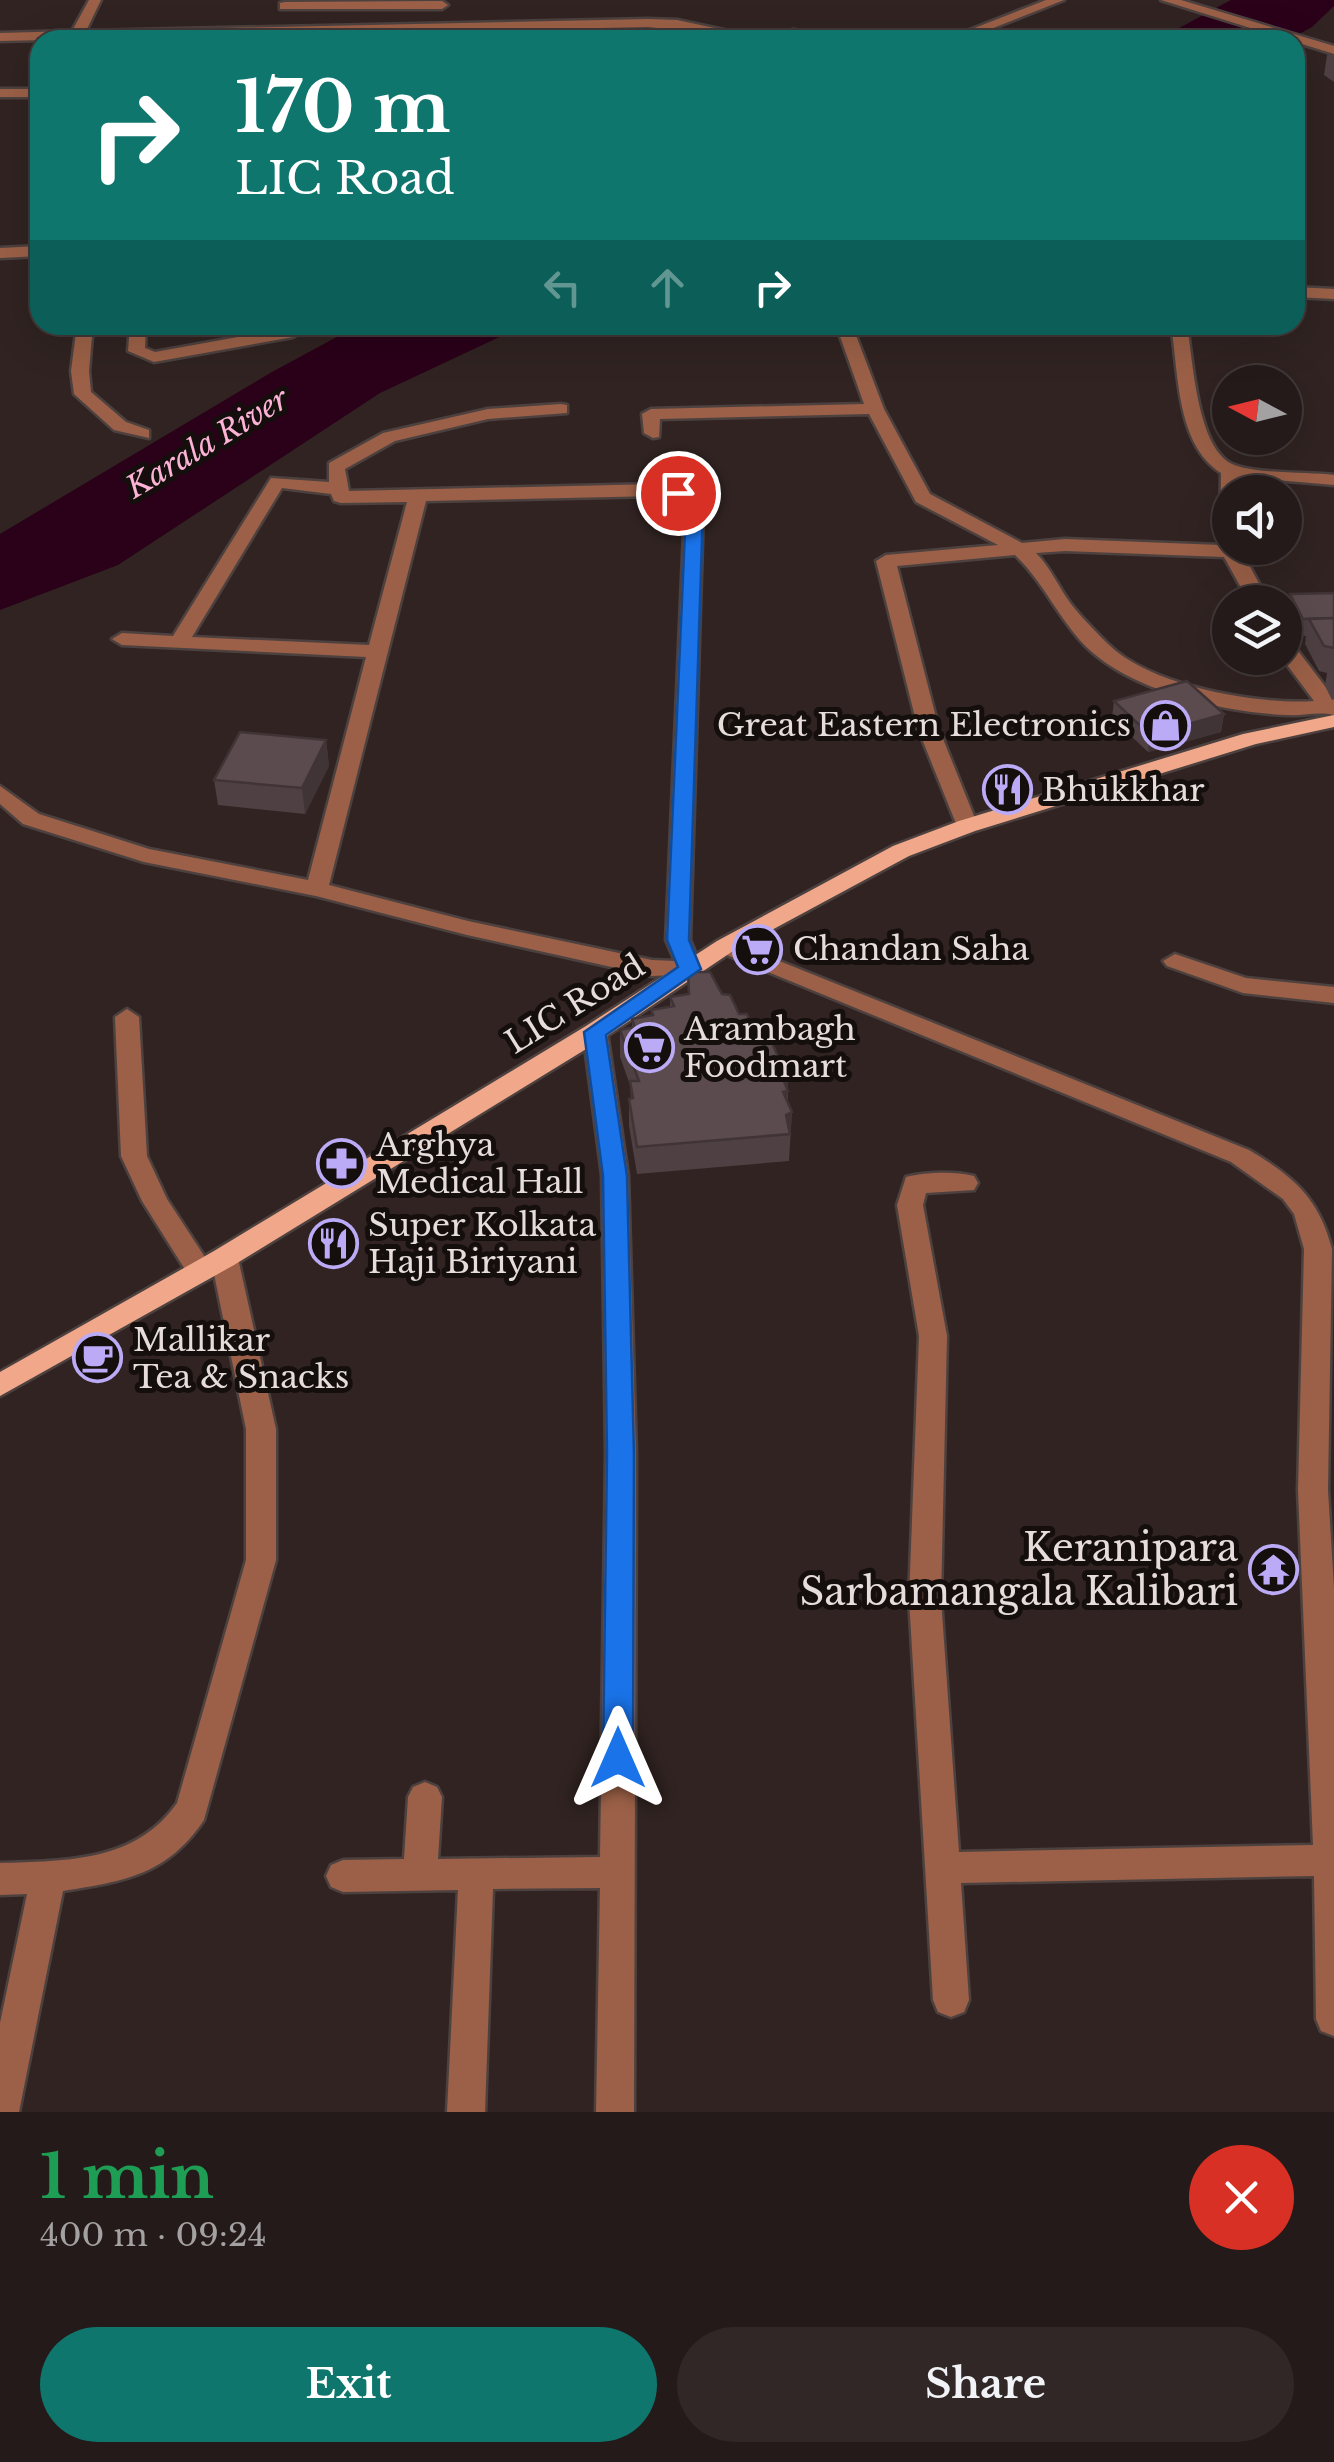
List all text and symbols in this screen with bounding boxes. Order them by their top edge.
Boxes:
text: 170 m [235,64,451,151]
icon: right [70,70,200,200]
text: LIC Road [235,150,455,206]
icon: left [535,260,590,315]
icon: ahead [640,260,695,315]
icon: right [745,260,800,315]
north arrow [1212,365,1302,455]
map controls [1212,365,1302,675]
water label: Karala River [118,379,296,507]
pin [636,451,721,536]
icon: arrive [651,466,706,521]
button: sound [1212,475,1302,565]
button: layers [1212,585,1302,675]
shop icon: Great Eastern Electronics [1140,699,1192,751]
place label: Great Eastern Electronics [717,705,1131,745]
restaurant icon: Bhukkhar [981,764,1033,816]
place label: Bhukkhar [1042,770,1205,810]
supermarket icon: Chandan Saha [732,923,784,975]
place label: Chandan Saha [793,929,1029,969]
street label: LIC Road [498,946,652,1062]
place label: Arambagh Foodmart [683,1009,856,1086]
supermarket icon: Arambagh Foodmart [623,1021,675,1073]
place label: Arghya Medical Hall [375,1125,584,1202]
pharmacy icon: Arghya Medical Hall [315,1137,367,1189]
place label: Super Kolkata Haji Biriyani [368,1205,597,1282]
restaurant icon: Super Kolkata Haji Biriyani [307,1217,359,1269]
place label: Mallikar Tea & Snacks [133,1320,349,1397]
cafe icon: Mallikar Tea & Snacks [72,1332,124,1384]
place label: Keranipara Sarbamangala Kalibari [800,1524,1239,1615]
temple icon: Keranipara Sarbamangala Kalibari [1247,1543,1299,1595]
position arrow [566,1706,670,1810]
text: 1 min [40,2140,214,2214]
button: close [1189,2145,1294,2250]
text: 400 m · 09:24 [40,2215,266,2255]
button: Exit [40,2327,657,2442]
button: Share [677,2327,1294,2442]

